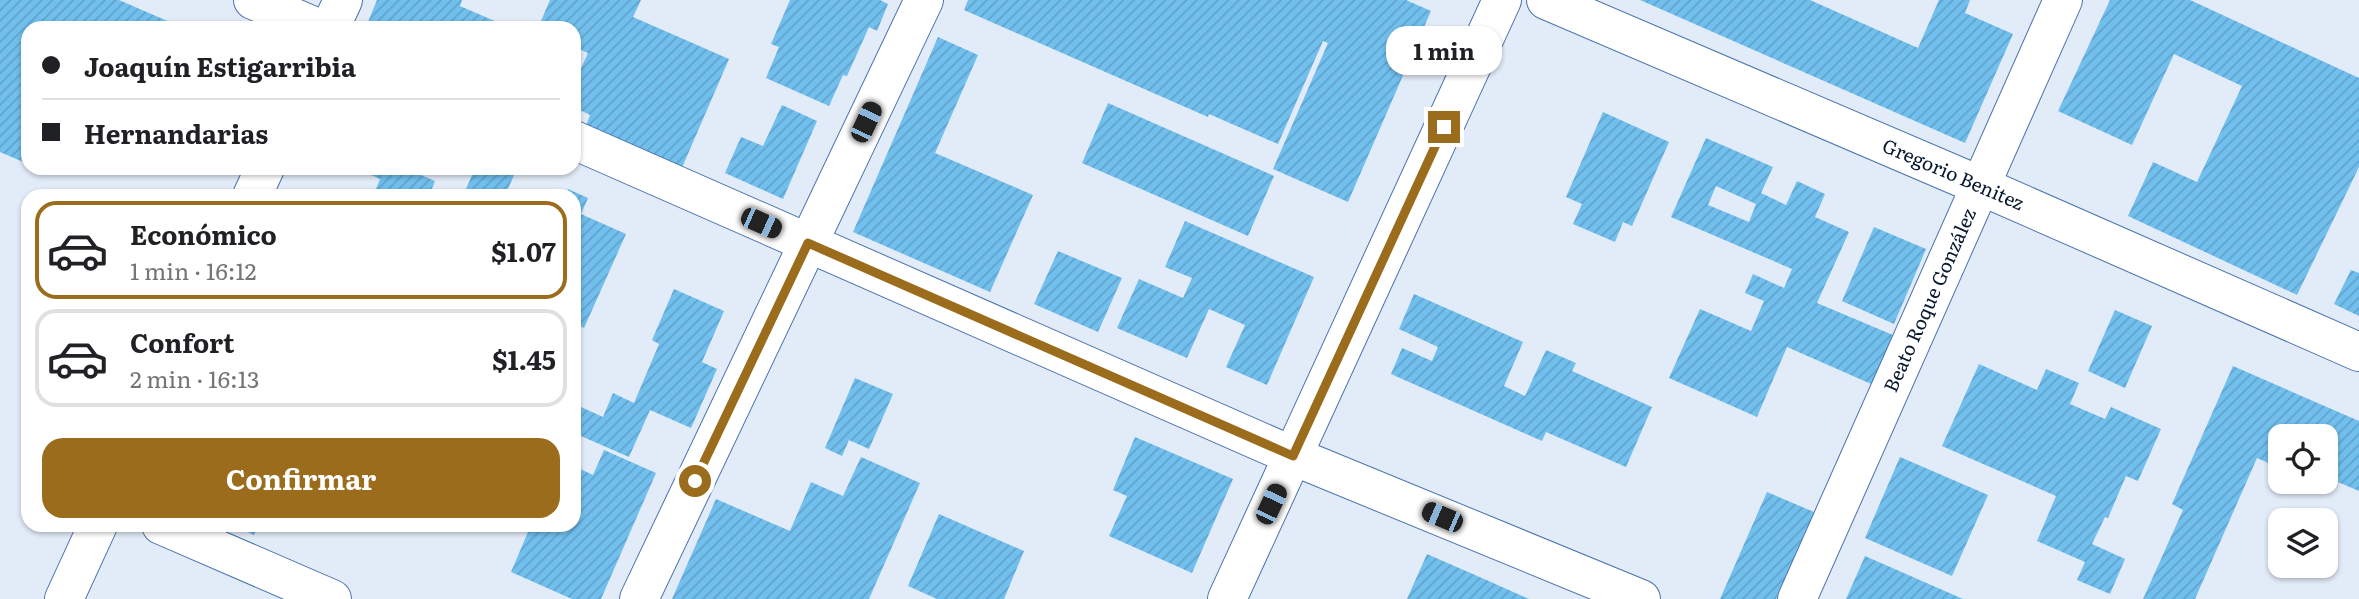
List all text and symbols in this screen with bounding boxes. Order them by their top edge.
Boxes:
callout: 1 min [1386,25,1502,74]
text: 1 min [1413,33,1475,67]
text: Joaquín Estigarribia [84,46,356,85]
car [848,99,885,145]
route end [1428,111,1460,143]
text: Hernandarias [84,113,268,152]
street label: Gregorio Benitez [1879,131,2029,216]
street label: Beato Roque González [1876,203,1982,396]
car [738,205,785,241]
text: Económico [130,214,277,253]
icon: car [46,219,109,282]
text: $1.07 [491,231,556,270]
text: 1 min · 16:12 [130,253,256,287]
text: Confort [130,322,234,361]
icon: car [46,327,109,390]
text: $1.45 [492,339,556,378]
text: 2 min · 16:13 [130,361,260,395]
map controls [2268,424,2338,578]
button: locate [2268,424,2338,494]
button: Confirmar [42,438,560,518]
route start [679,465,711,497]
car [1253,481,1290,527]
car [1419,499,1466,535]
button: layers [2268,508,2338,578]

